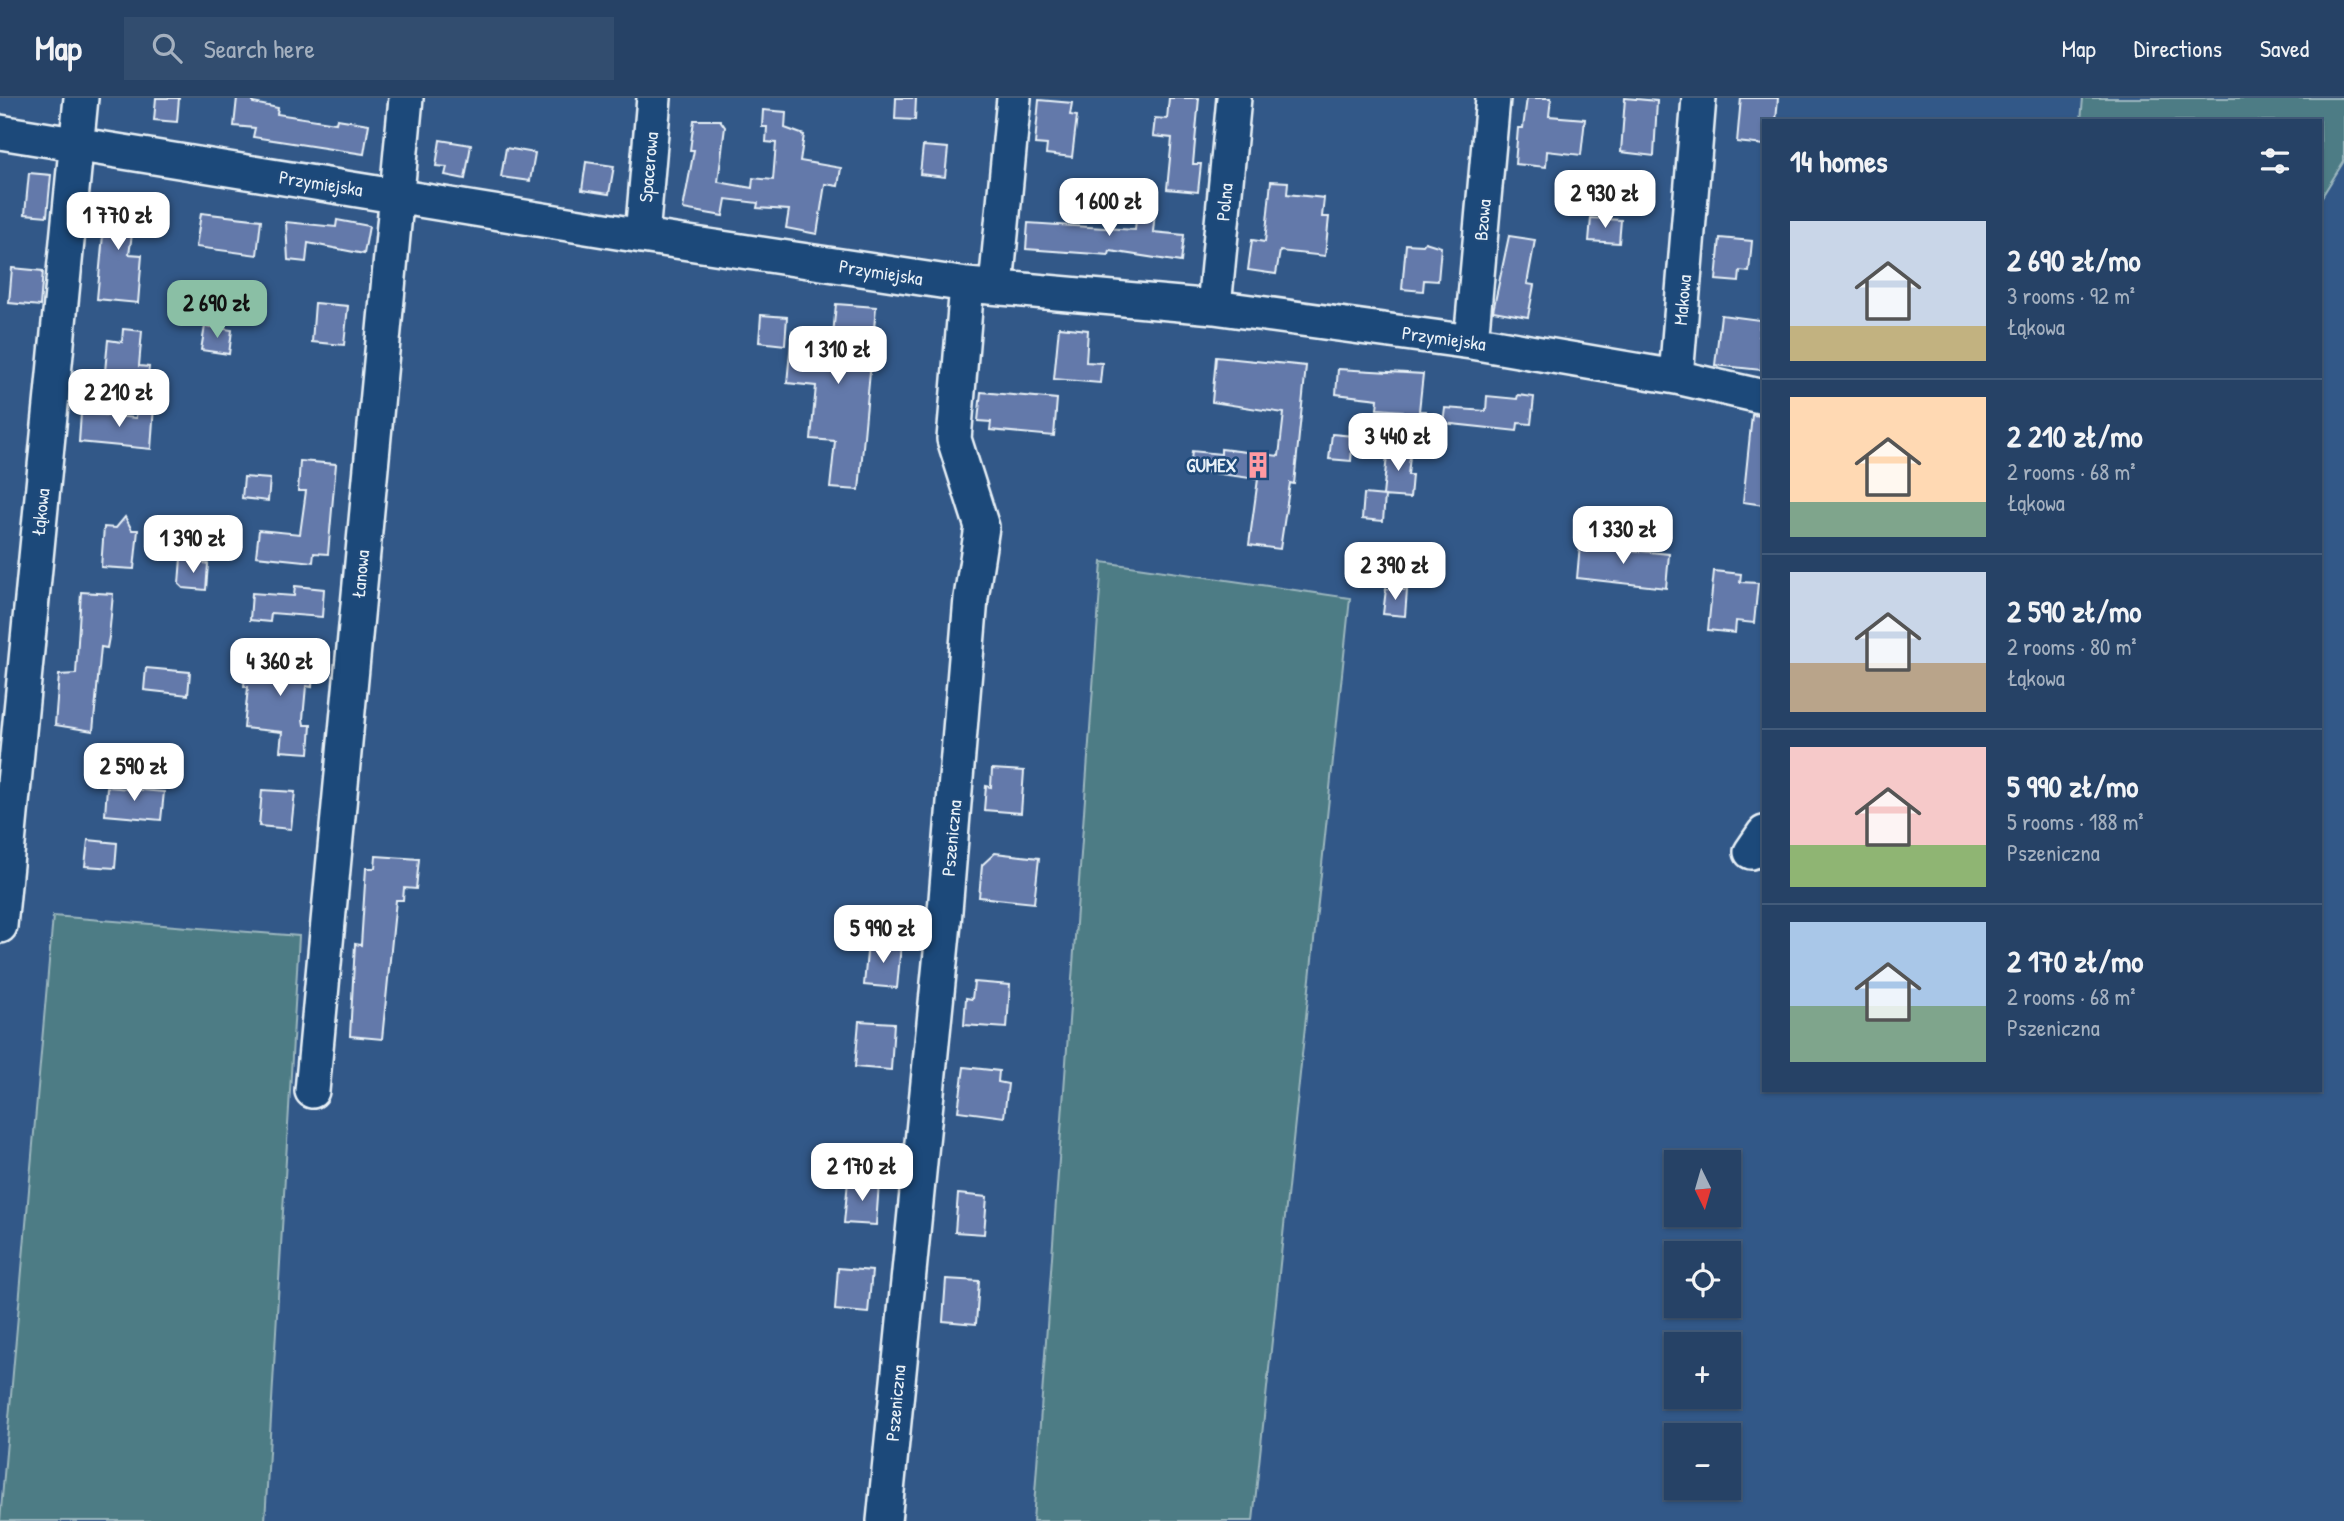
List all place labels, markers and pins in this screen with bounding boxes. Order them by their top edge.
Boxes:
pin: 2 930 zł [1533,170,1677,230]
pin: 1 600 zł [1037,178,1181,238]
pin: 1 770 zł [46,192,190,252]
pin: 2 690 zł [145,280,289,340]
pin: 1 310 zł [766,327,910,386]
pin: 2 210 zł [47,370,191,429]
pin: 3 440 zł [1326,414,1470,473]
building icon: GUMEX [1243,450,1273,480]
place label: GUMEX [1186,452,1238,478]
pin: 1 330 zł [1551,506,1695,566]
pin: 1 390 zł [121,516,265,575]
pin: 2 390 zł [1323,542,1467,602]
pin: 4 360 zł [208,638,352,698]
pin: 2 590 zł [62,744,206,803]
pin: 5 990 zł [811,906,955,965]
pin: 2 170 zł [790,1144,934,1203]

